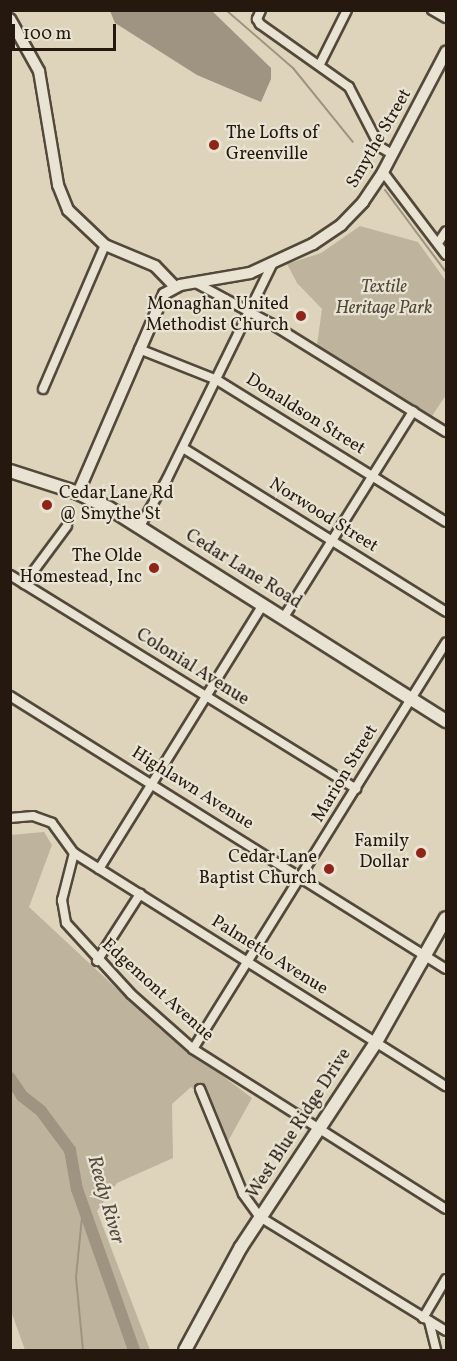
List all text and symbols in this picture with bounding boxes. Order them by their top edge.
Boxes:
scale bar [15,12,118,50]
text: 100 m [23,22,72,47]
street label: Smythe Street [343,85,417,193]
place label: The Lofts of Greenville [226,124,318,166]
marker: The Lofts of Greenville [207,138,221,152]
park label: Textile Heritage Park [336,278,432,320]
place label: Monaghan United Methodist Church [146,295,289,338]
marker: Monaghan United Methodist Church [294,309,308,323]
street label: Donaldson Street [241,370,369,460]
street label: Norwood Street [265,474,381,558]
place label: Cedar Lane Rd @ Smythe St [59,484,174,526]
marker: Cedar Lane Rd @ Smythe St [40,498,54,512]
street label: Cedar Lane Road [181,526,305,614]
place label: The Olde Homestead, Inc [19,547,142,590]
marker: The Olde Homestead, Inc [147,561,161,575]
street label: Colonial Avenue [132,625,252,711]
street label: Marion Street [308,721,384,827]
street label: Highlawn Avenue [127,743,257,835]
place label: Family Dollar [354,832,409,874]
marker: Family Dollar [414,846,428,860]
place label: Cedar Lane Baptist Church [199,848,317,890]
marker: Cedar Lane Baptist Church [322,862,336,876]
street label: Palmetto Avenue [207,911,331,1001]
street label: Edgemont Avenue [96,935,218,1047]
street label: West Blue Ridge Drive [243,1045,357,1203]
water label: Reedy River [81,1153,129,1247]

